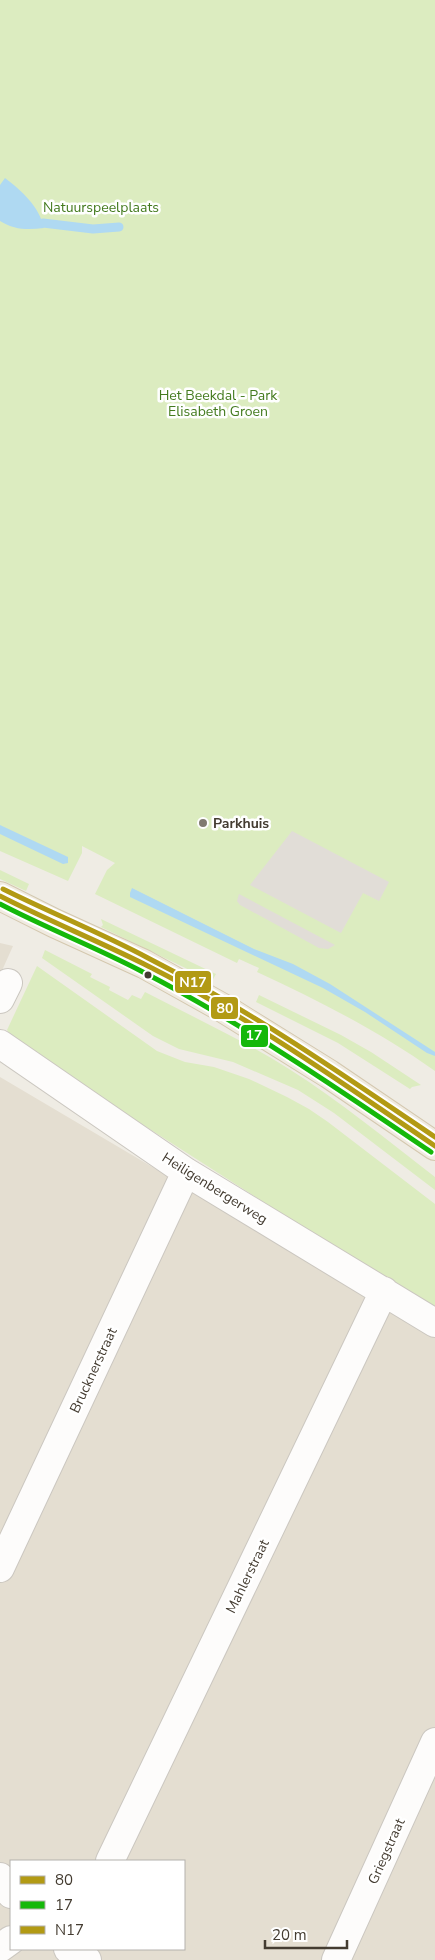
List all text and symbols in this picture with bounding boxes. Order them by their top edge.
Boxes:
park label: Natuurspeelplaats [43,198,159,217]
park label: Het Beekdal - Park Elisabeth Groen [159,386,278,421]
place label: Parkhuis [213,814,269,833]
marker: Parkhuis [197,817,209,829]
unlabelled marker [143,970,153,980]
line badge: N17 [174,970,212,994]
text: N17 [179,973,207,992]
line badge: 80 [210,996,239,1020]
text: 80 [217,999,233,1018]
line badge: 17 [240,1024,269,1048]
text: 17 [246,1026,262,1045]
street label: Heiligenbergerweg [158,1148,271,1229]
street label: Brucknerstraat [65,1324,122,1416]
street label: Mahlerstraat [221,1536,274,1616]
street label: Griegstraat [363,1815,409,1887]
legend [10,1860,185,1950]
text: 80 [55,1870,73,1890]
text: 17 [55,1895,73,1915]
scale bar [265,1918,348,1950]
text: N17 [55,1920,84,1940]
text: 20 m [272,1925,307,1945]

